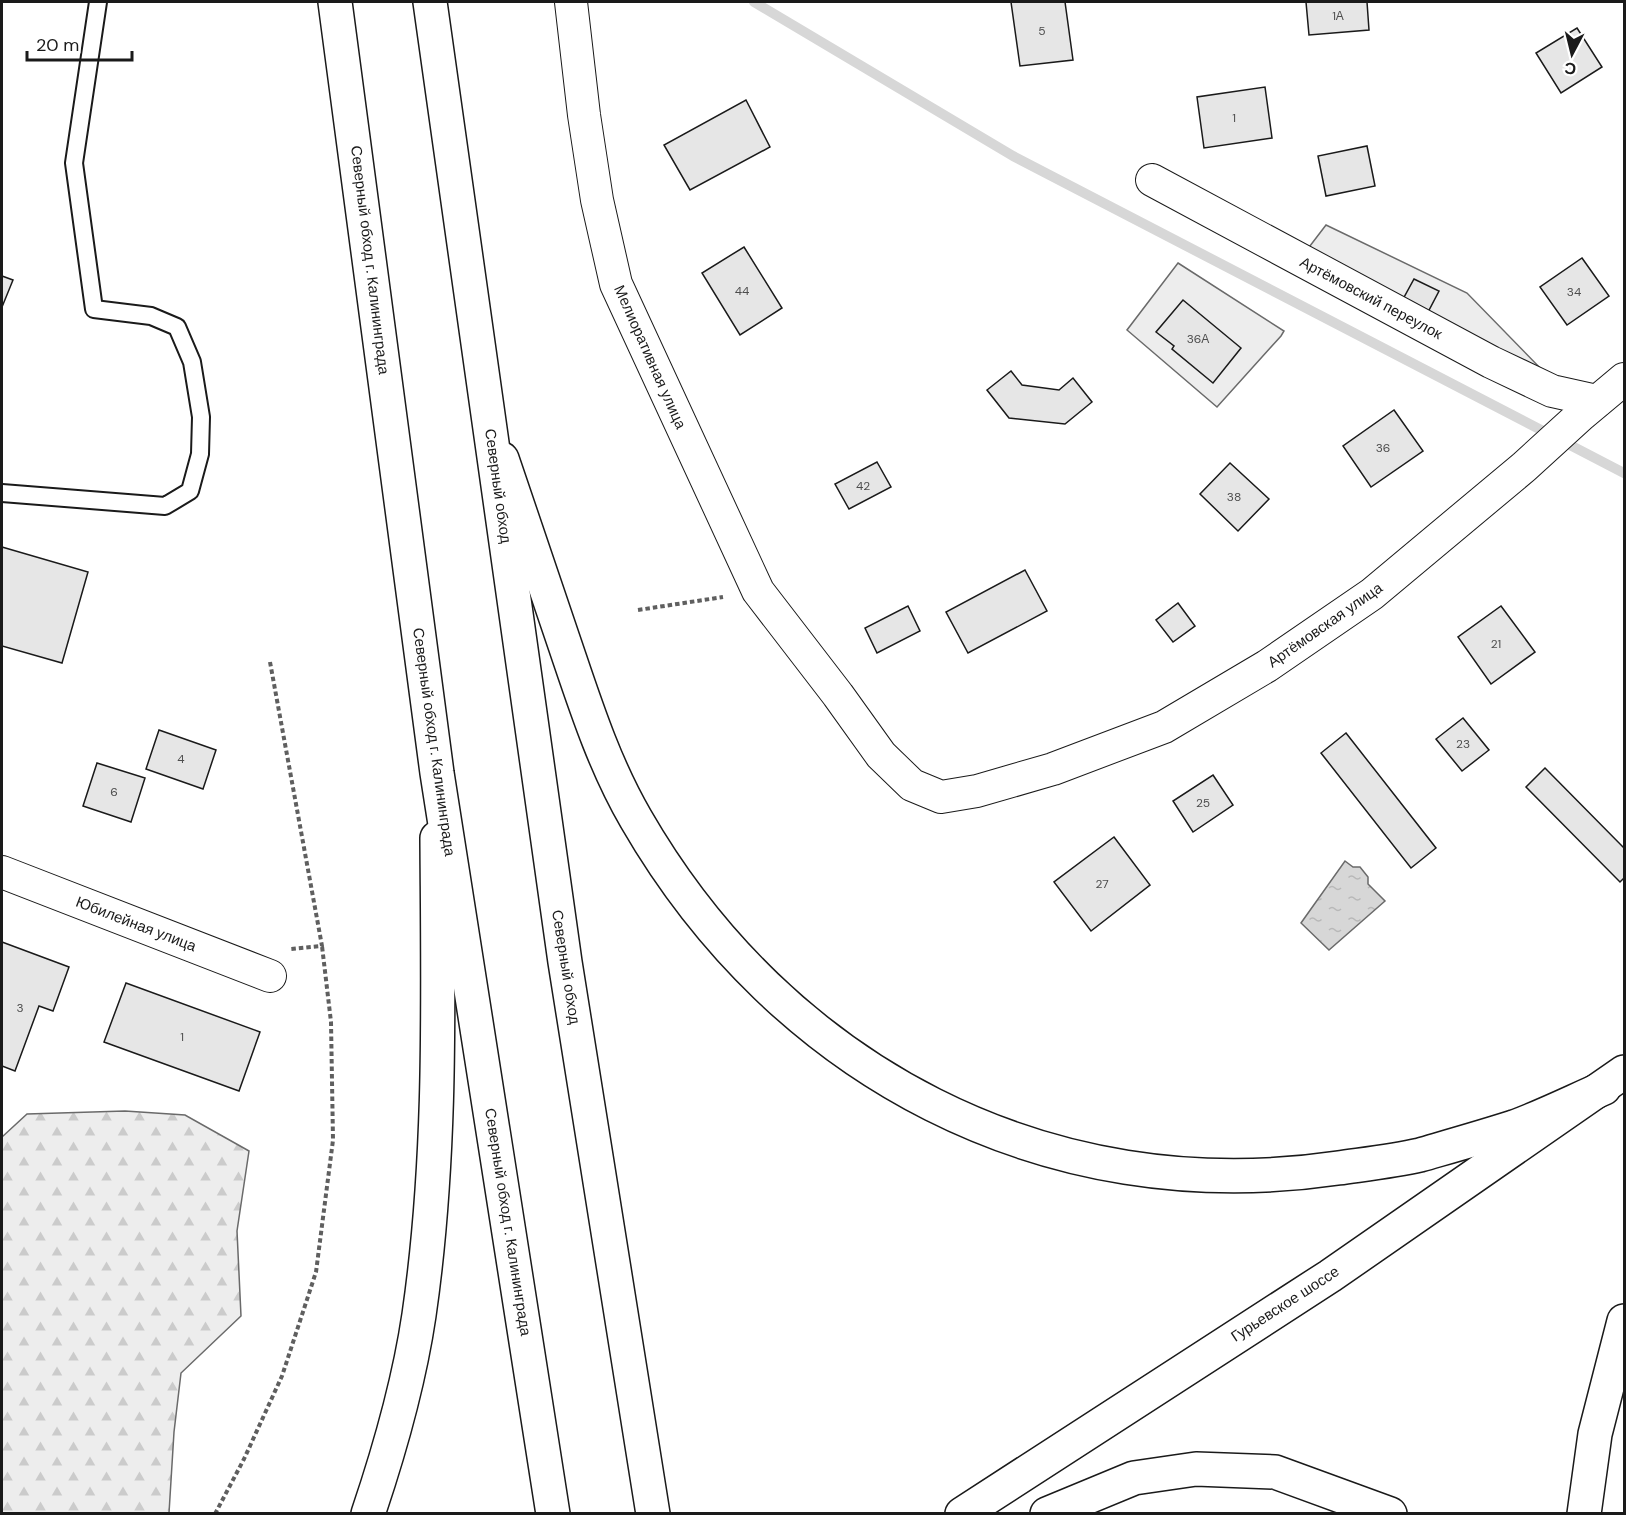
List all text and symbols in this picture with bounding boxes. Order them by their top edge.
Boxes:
house number: 1А [1332,8,1344,24]
house number: 5 [1038,23,1046,39]
scale bar [27,24,132,62]
north arrow [1542,24,1602,84]
text: 20 m [36,33,79,57]
text: С [1563,57,1577,80]
house number: 1 [1232,110,1236,126]
street label: Северный обход г. Калининграда [346,144,394,376]
street label: Артёмовский переулок [1296,252,1446,344]
street label: Мелиоративная улица [609,282,691,433]
house number: 44 [735,283,749,299]
house number: 34 [1567,284,1581,300]
house number: 36А [1187,331,1209,347]
street label: Северный обход [480,427,516,545]
house number: 36 [1376,440,1390,456]
house number: 42 [856,478,870,494]
house number: 38 [1227,489,1241,505]
street label: Артёмовская улица [1264,577,1387,672]
street label: Северный обход г. Калининграда [408,626,460,858]
house number: 21 [1491,636,1501,652]
house number: 23 [1456,736,1470,752]
house number: 4 [177,751,185,767]
house number: 6 [110,784,118,800]
house number: 25 [1196,795,1210,811]
house number: 27 [1095,876,1109,892]
street label: Юбилейная улица [73,892,200,956]
street label: Северный обход [547,908,585,1026]
house number: 3 [16,1000,24,1016]
house number: 1 [180,1029,184,1045]
street label: Северный обход г. Калининграда [480,1107,536,1338]
street label: Гурьевское шоссе [1227,1261,1343,1347]

